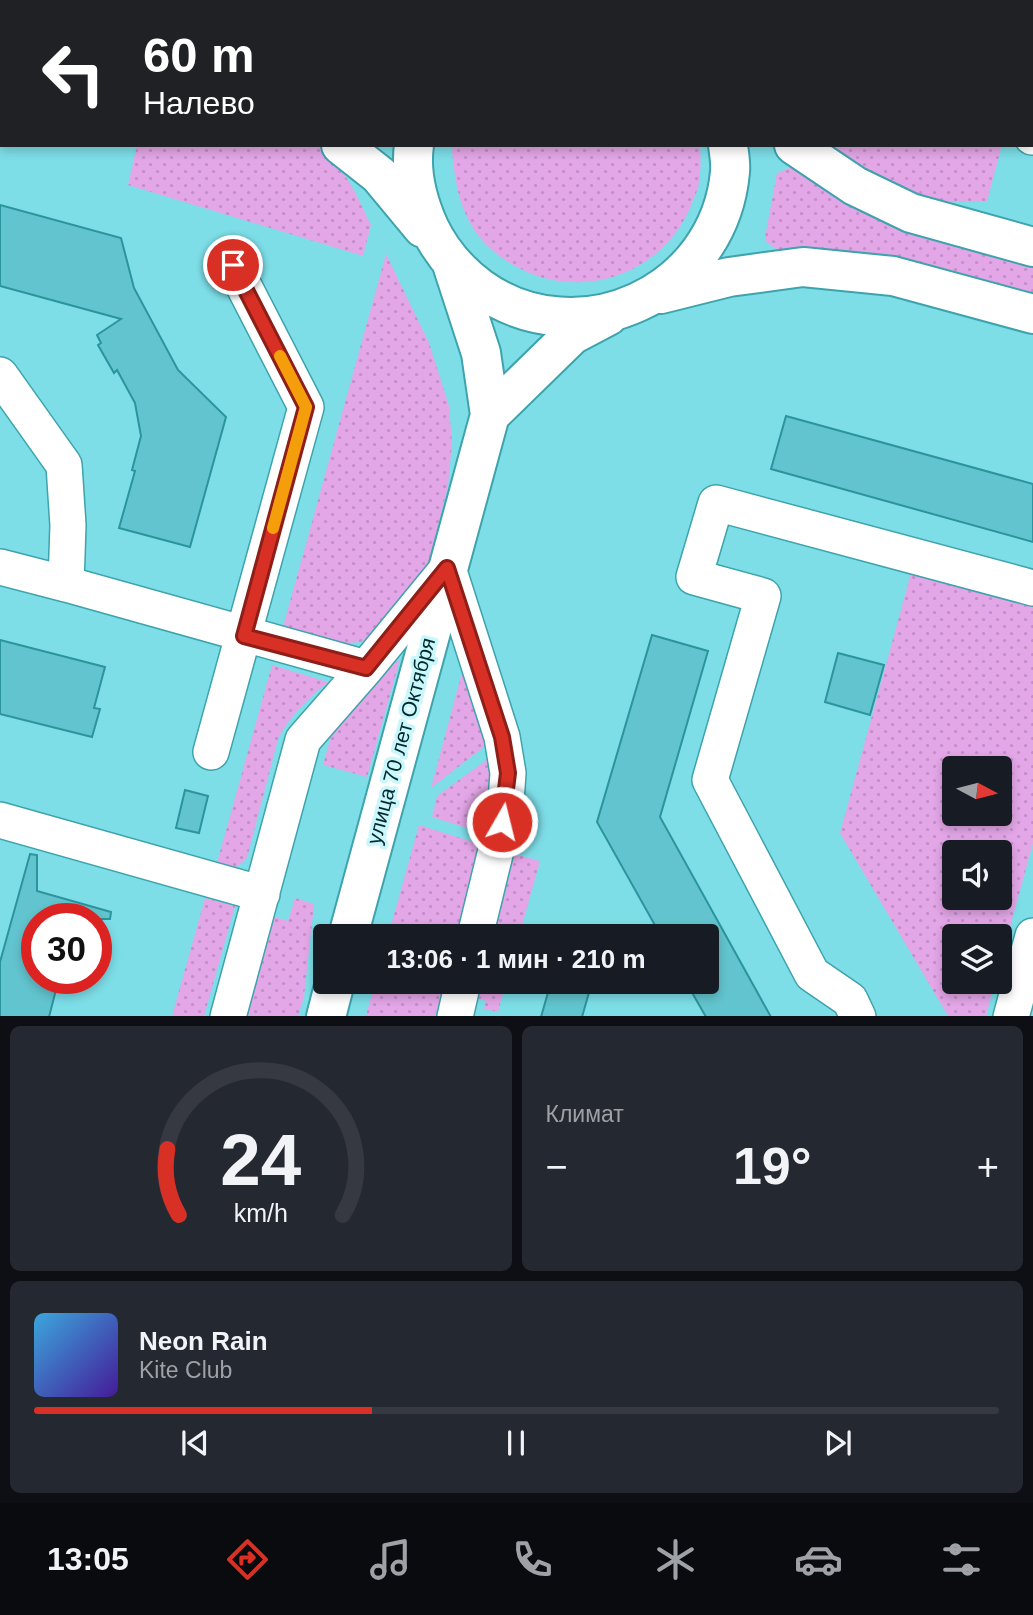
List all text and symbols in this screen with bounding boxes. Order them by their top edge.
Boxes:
icon: left [28,28,119,119]
text: 60 m [143,28,255,82]
text: Налево [143,85,255,121]
pin [203,235,263,295]
icon: arrive [214,246,252,284]
street label: улица 70 лет Октября [362,635,439,847]
north arrow [942,756,1012,826]
map controls [942,756,1012,994]
position arrow [465,785,539,859]
button: sound [942,840,1012,910]
speed limit sign: 30 [21,903,112,994]
button: layers [942,924,1012,994]
text: 13:06 · 1 мин · 210 m [386,944,646,974]
text: Климат [546,1101,624,1127]
text: 24 [220,1119,302,1200]
text: 19° [733,1137,812,1195]
text: − [546,1146,568,1188]
text: + [977,1146,999,1188]
text: km/h [234,1198,288,1226]
text: Neon Rain [139,1326,268,1356]
text: Kite Club [139,1357,232,1383]
icon: previous [176,1424,214,1462]
icon: pause [497,1424,535,1462]
icon: next [819,1424,857,1462]
icon: directions [223,1535,272,1584]
icon: music [366,1535,415,1584]
icon: phone [508,1535,557,1584]
icon: climate [651,1535,700,1584]
icon: car [794,1535,843,1584]
icon: filters [937,1535,986,1584]
text: 13:05 [47,1541,129,1577]

